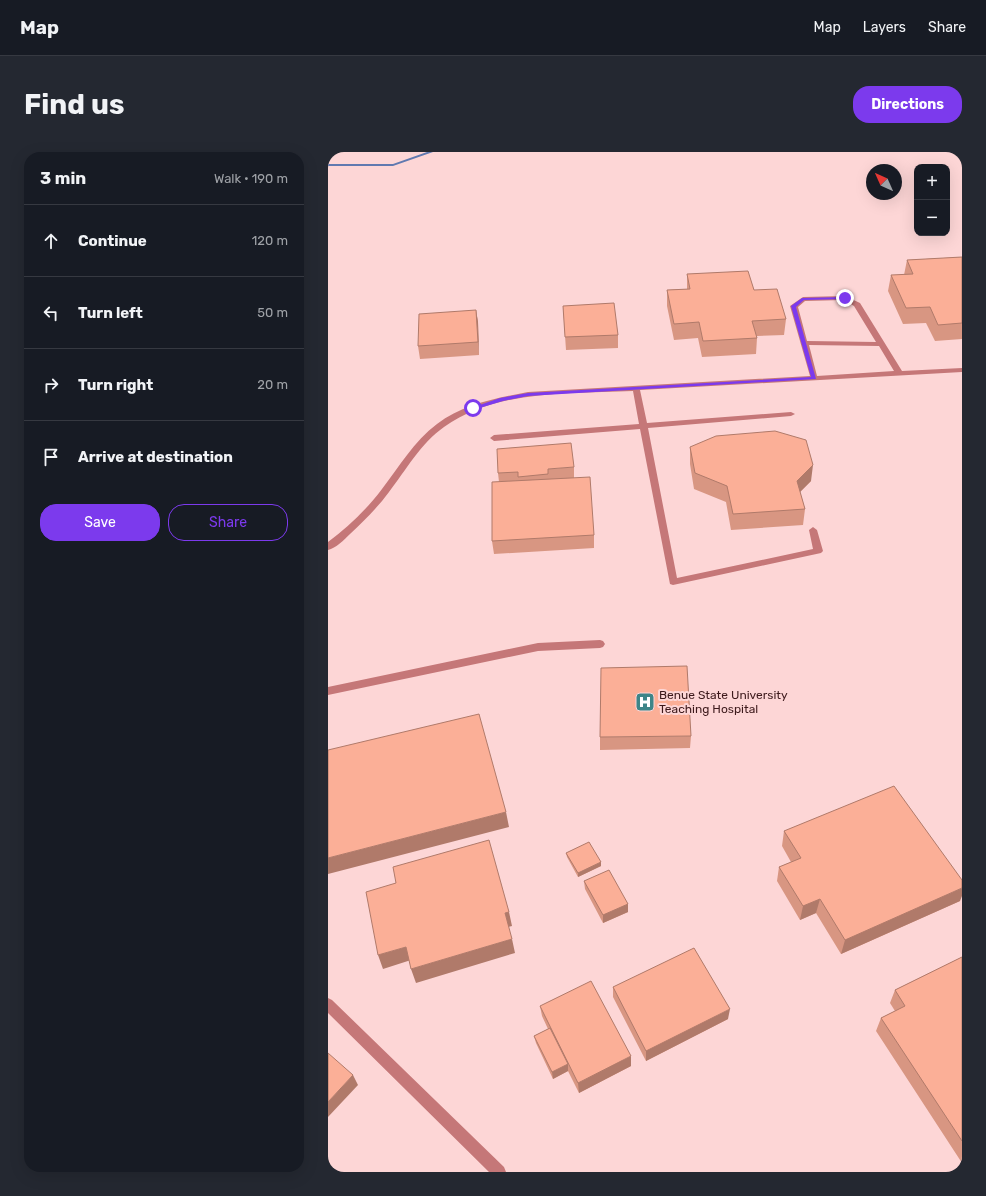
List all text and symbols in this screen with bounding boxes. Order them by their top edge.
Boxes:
text: Map [20,16,59,39]
text: Map [814,19,841,36]
text: Layers [863,19,906,36]
text: Share [928,19,966,36]
button: Directions [853,86,962,123]
text: Find us [24,88,124,121]
north arrow [866,164,902,200]
map controls [914,164,950,236]
button: + [914,164,950,200]
text: 3 min [40,168,86,188]
text: Walk · 190 m [214,171,288,186]
button: − [914,200,950,236]
icon: ahead [40,230,62,252]
text: Continue [78,232,147,250]
text: 120 m [252,233,288,248]
route end [836,289,854,307]
icon: left [40,302,62,324]
text: Turn left [78,304,143,322]
text: 50 m [257,305,288,320]
icon: right [40,374,62,396]
text: Turn right [78,376,153,394]
text: 20 m [257,377,288,392]
route start [464,399,482,417]
icon: arrive [40,446,62,468]
text: Arrive at destination [78,448,233,466]
button: Save [40,504,160,541]
button: Share [168,504,288,541]
place label: Benue State University Teaching Hospital [659,688,788,716]
hospital icon: Benue State University Teaching Hospital [634,691,656,713]

